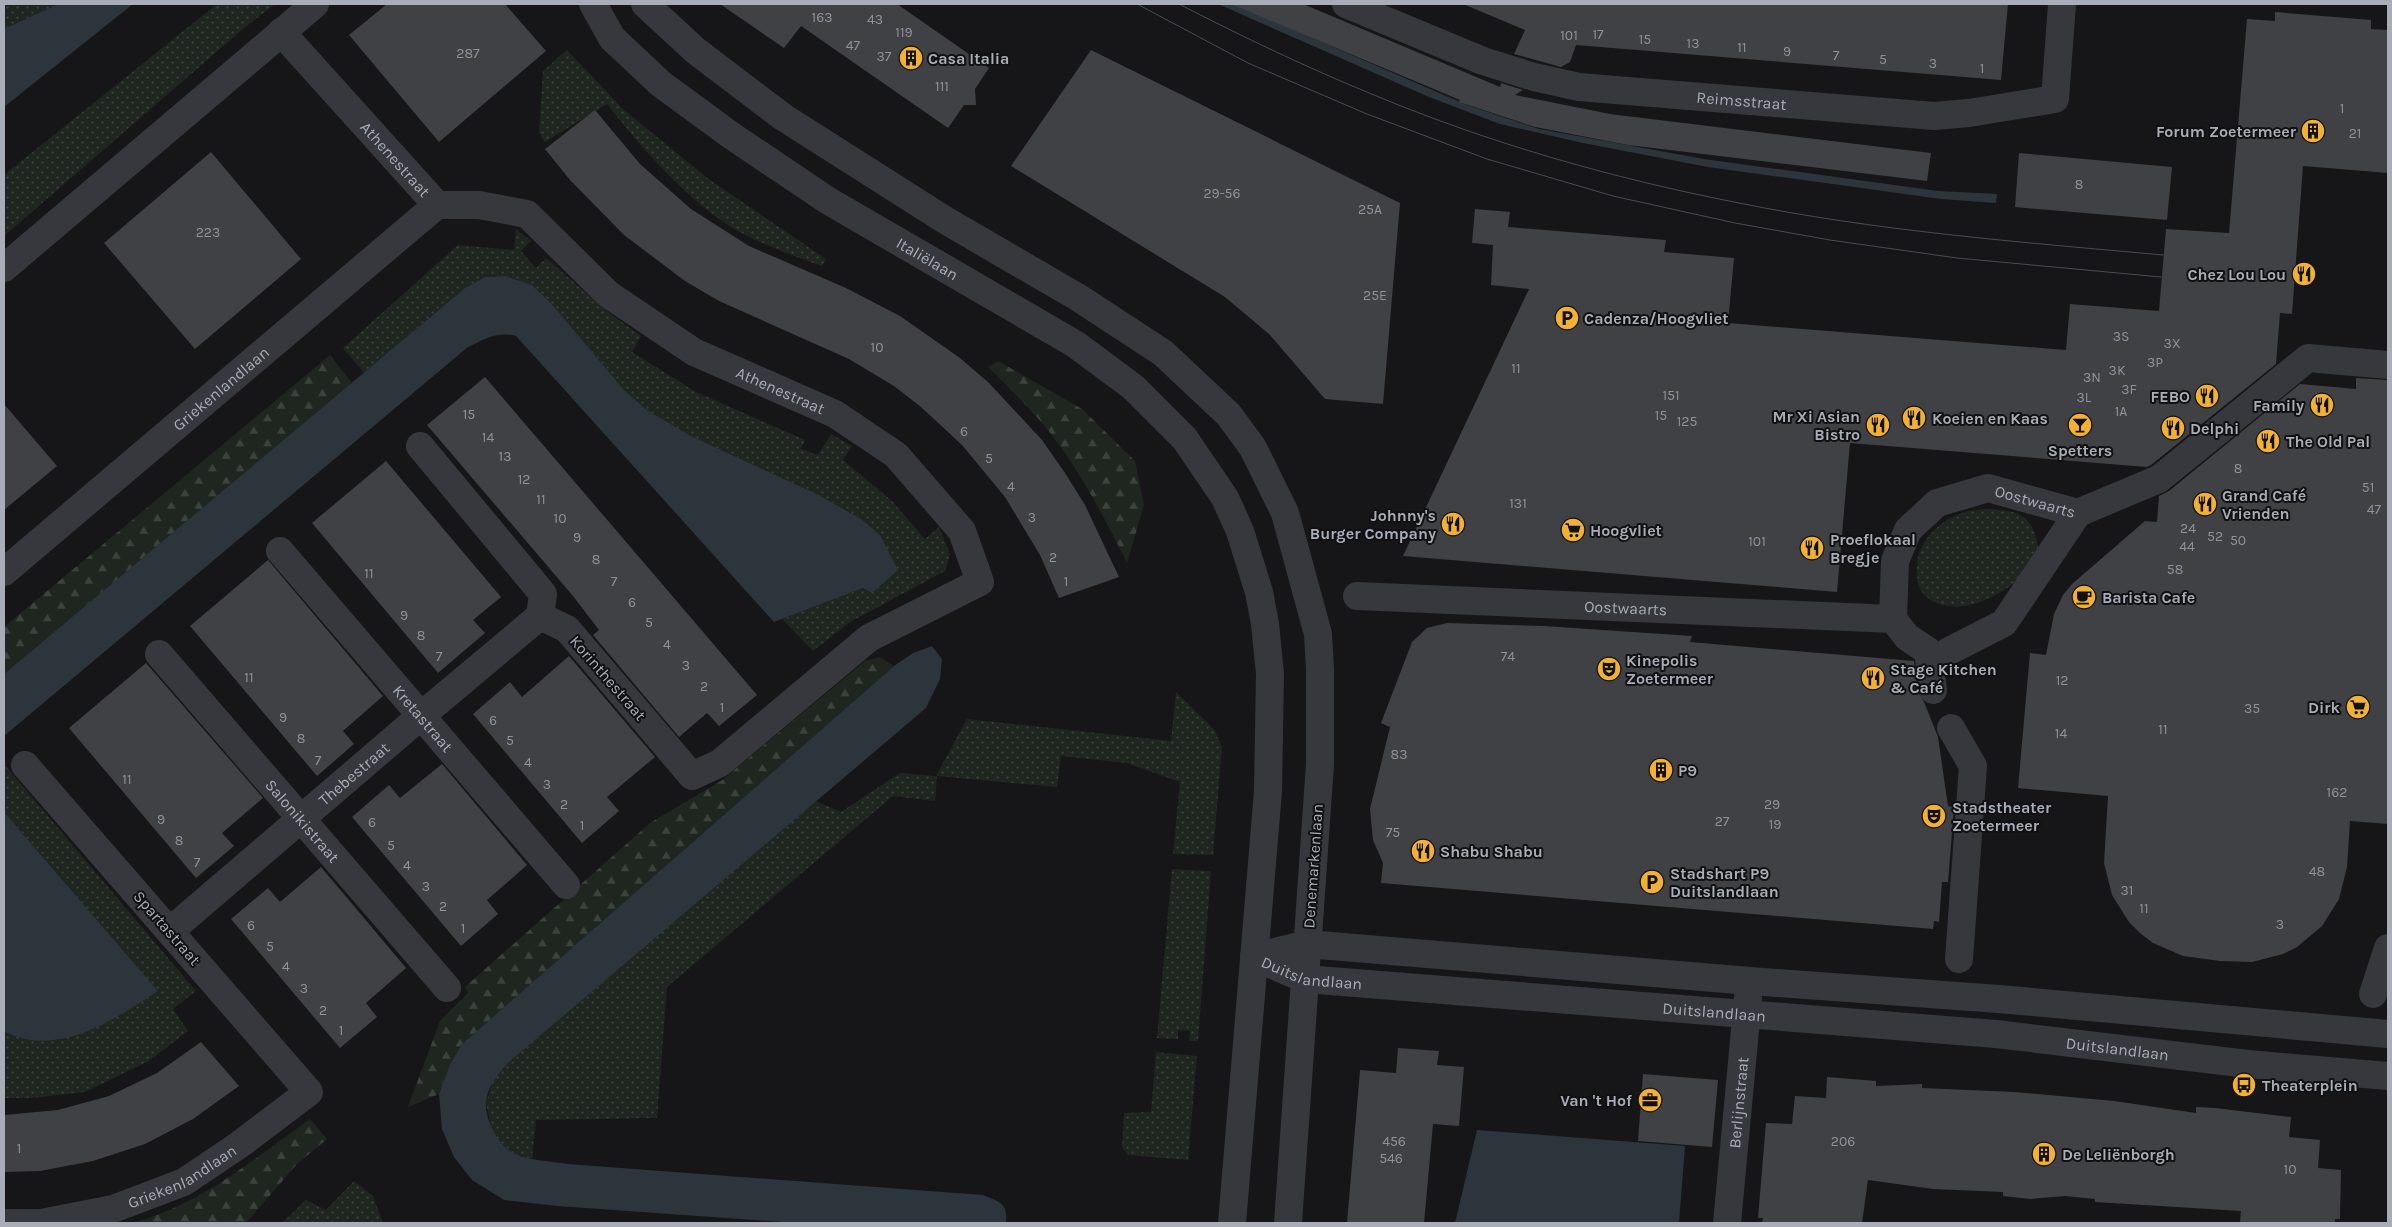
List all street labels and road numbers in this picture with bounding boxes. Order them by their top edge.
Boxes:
street label: Reimsstraat [1696,87,1787,113]
street label: Athenestraat [357,117,434,201]
street label: Italiëlaan [893,233,962,284]
street label: Griekenlandlaan [169,342,273,434]
street label: Athenestraat [733,362,828,418]
street label: Oostwaarts [1993,481,2078,521]
street label: Oostwaarts [1584,596,1668,619]
street label: Korinthestraat [566,632,650,724]
street label: Kretastraat [389,681,457,756]
street label: Thebestraat [314,738,393,809]
street label: Salonikistraat [262,775,344,866]
street label: Denemarkenlaan [1299,803,1327,929]
street label: Spartastraat [130,887,204,969]
street label: Duitslandlaan [1259,952,1363,993]
street label: Duitslandlaan [1662,998,1767,1025]
street label: Duitslandlaan [2065,1033,2170,1064]
street label: Berlijnstraat [1725,1056,1752,1149]
street label: Griekenlandlaan [125,1140,240,1212]

